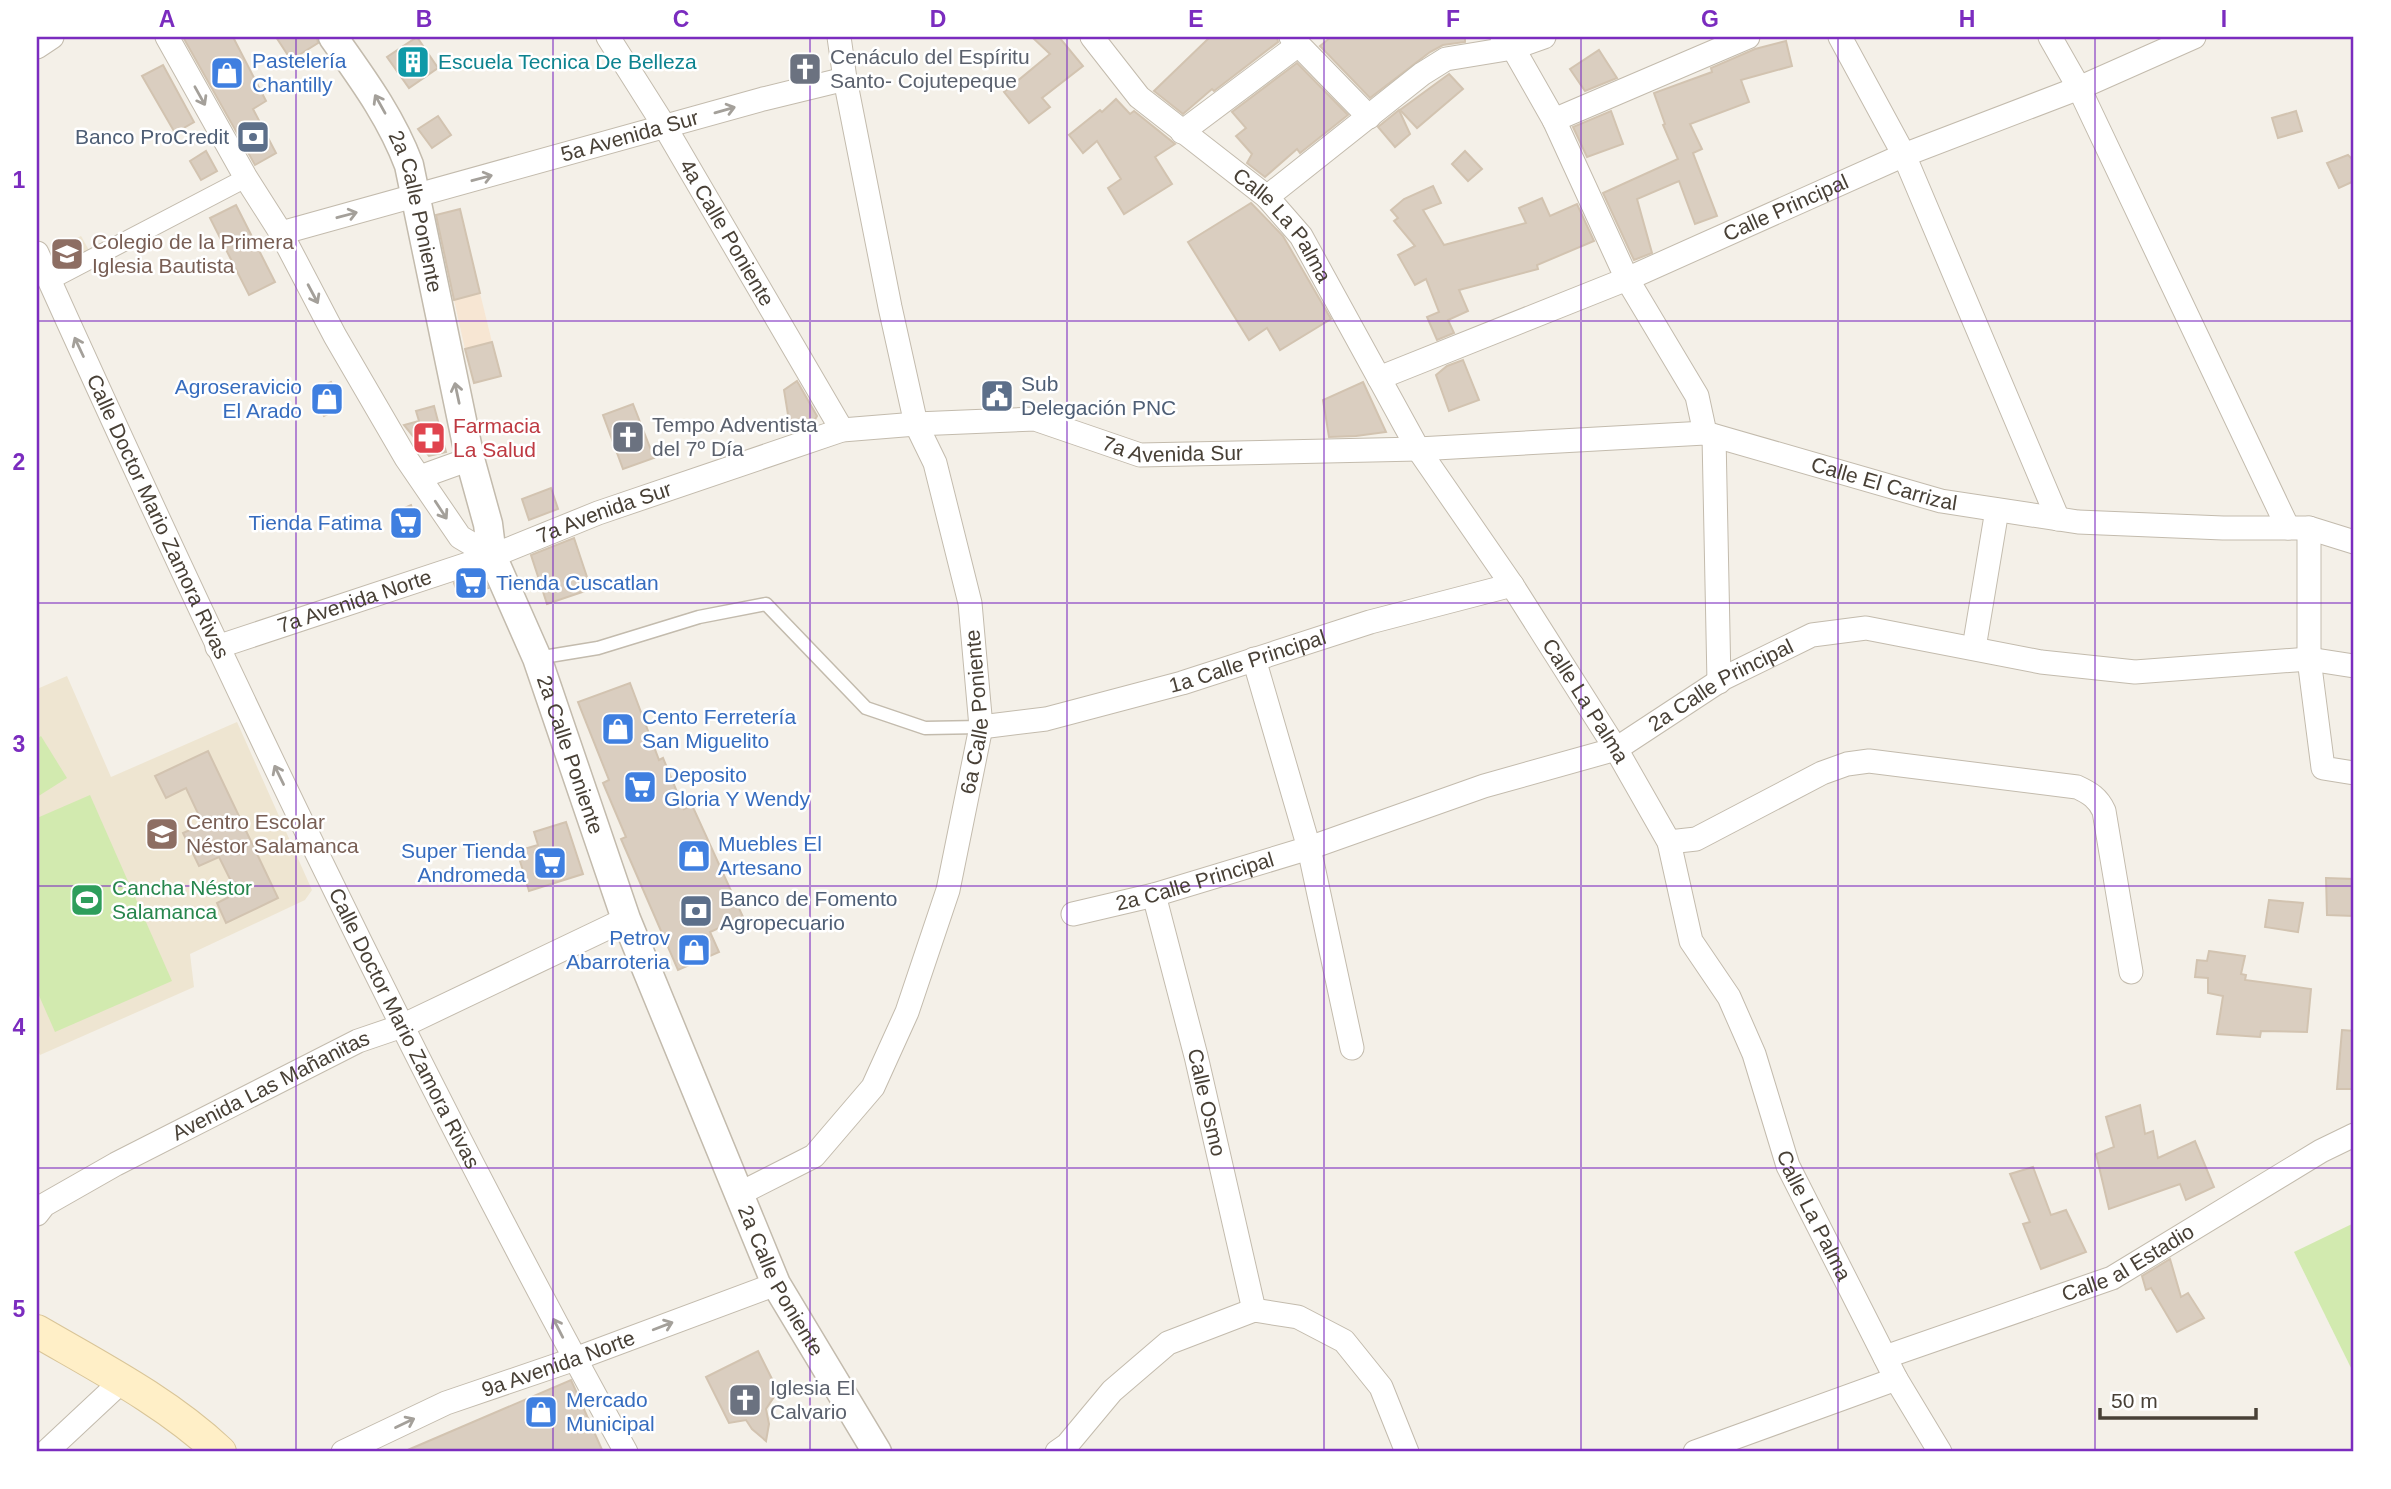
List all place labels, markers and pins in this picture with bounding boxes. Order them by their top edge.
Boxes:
building icon: Escuela Tecnica De Belleza [394,43,432,81]
place label: Cenáculo del Espíritu Santo- Cojutepeque [830,45,1030,92]
place label: Pastelería Chantilly [252,49,347,96]
place label: Escuela Tecnica De Belleza [438,50,697,73]
church icon: Cenáculo del Espíritu Santo- Cojutepeque [786,50,824,88]
shop icon: Pastelería Chantilly [208,54,246,92]
bank icon: Banco ProCredit [234,118,272,156]
place label: Banco ProCredit [75,125,229,148]
place label: Colegio de la Primera Iglesia Bautista [92,230,294,277]
school or university icon: Colegio de la Primera Iglesia Bautista [48,235,86,273]
place label: Sub Delegación PNC [1021,372,1176,419]
place label: Agroseravicio El Arado [175,375,302,422]
public building icon: Sub Delegación PNC [978,377,1016,415]
shop icon: Agroseravicio El Arado [308,380,346,418]
place label: Tempo Adventista del 7º Día [652,413,818,460]
place label: Farmacia La Salud [453,414,541,461]
church icon: Tempo Adventista del 7º Día [609,418,647,456]
pharmacy icon: Farmacia La Salud [410,419,448,457]
supermarket icon: Tienda Fatima [387,504,425,542]
place label: Tienda Fatima [249,511,382,534]
supermarket icon: Tienda Cuscatlan [452,564,490,602]
place label: Tienda Cuscatlan [496,571,659,594]
place label: Cento Ferretería San Miguelito [642,705,796,752]
shop icon: Cento Ferretería San Miguelito [599,710,637,748]
place label: Deposito Gloria Y Wendy [664,763,810,810]
supermarket icon: Deposito Gloria Y Wendy [621,768,659,806]
place label: Centro Escolar Néstor Salamanca [186,810,359,857]
school or university icon: Centro Escolar Néstor Salamanca [143,815,181,853]
place label: Muebles El Artesano [718,832,822,879]
shop icon: Muebles El Artesano [675,837,713,875]
place label: Super Tienda Andromeda [401,839,526,886]
supermarket icon: Super Tienda Andromeda [531,844,569,882]
place label: Cancha Néstor Salamanca [112,876,252,923]
sports icon: Cancha Néstor Salamanca [68,881,106,919]
place label: Banco de Fomento Agropecuario [720,887,897,934]
bank icon: Banco de Fomento Agropecuario [677,892,715,930]
place label: Petrov Abarroteria [566,926,670,973]
shop icon: Petrov Abarroteria [675,931,713,969]
place label: Iglesia El Calvario [770,1376,855,1423]
church icon: Iglesia El Calvario [726,1381,764,1419]
place label: Mercado Municipal [566,1388,655,1435]
shop icon: Mercado Municipal [522,1393,560,1431]

